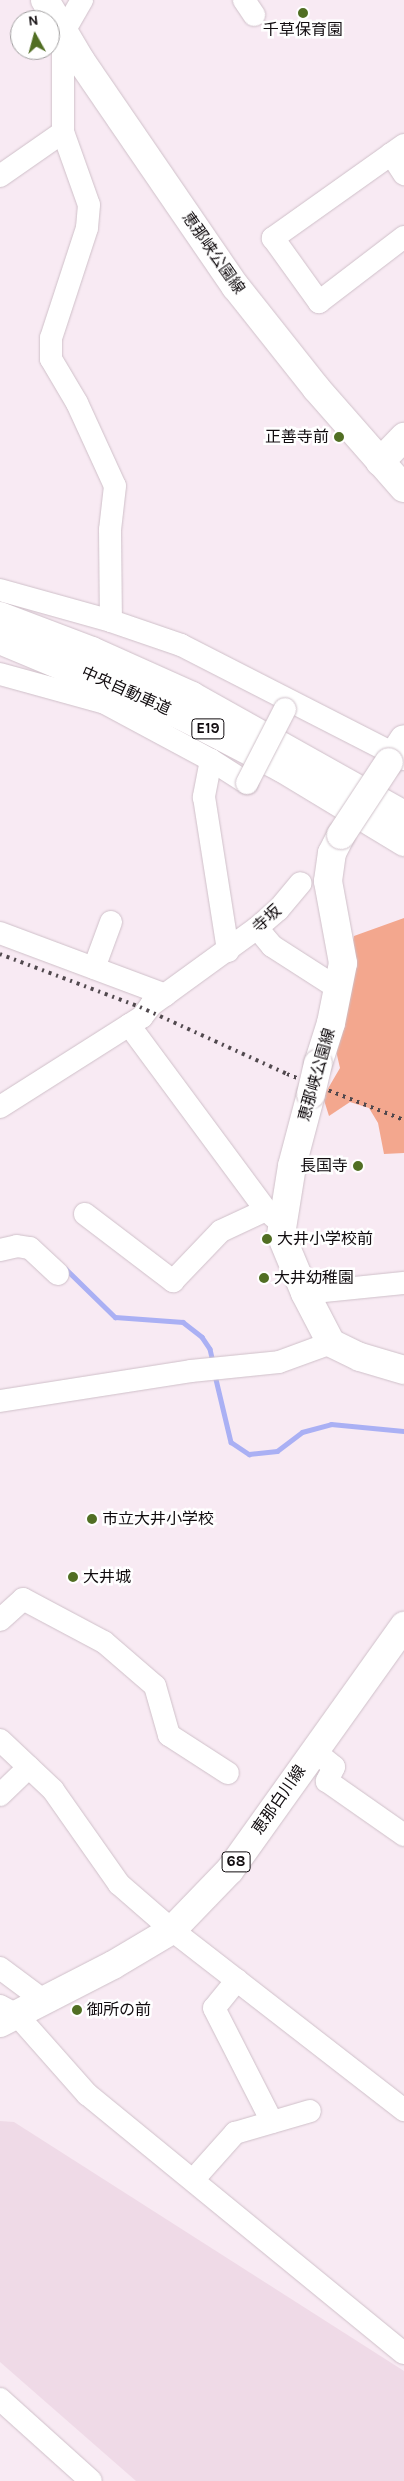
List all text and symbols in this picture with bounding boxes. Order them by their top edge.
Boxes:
marker: 千草保育園 [297,7,309,19]
north arrow [10,10,60,60]
text: N [27,12,39,30]
place label: 千草保育園 [263,20,343,40]
street label: 恵那峡公園線 [178,208,248,298]
place label: 正善寺前 [265,427,329,447]
marker: 正善寺前 [333,431,345,443]
street label: 中央自動車道 [78,663,174,719]
road number: E19 [190,716,226,742]
street label: 寺坂 [249,901,285,937]
street label: 恵那峡公園線 [295,1026,339,1124]
place label: 長国寺 [300,1156,348,1176]
marker: 長国寺 [352,1160,364,1172]
place label: 大井小学校前 [277,1229,373,1249]
marker: 大井小学校前 [261,1233,273,1245]
place label: 大井幼稚園 [274,1268,354,1288]
marker: 大井幼稚園 [258,1272,270,1284]
place label: 市立大井小学校 [102,1509,214,1529]
marker: 市立大井小学校 [86,1513,98,1525]
place label: 大井城 [83,1567,131,1587]
marker: 大井城 [67,1571,79,1583]
street label: 恵那白川線 [248,1762,310,1838]
road number: 68 [221,1850,251,1874]
place label: 御所の前 [87,2000,151,2020]
marker: 御所の前 [71,2004,83,2016]

